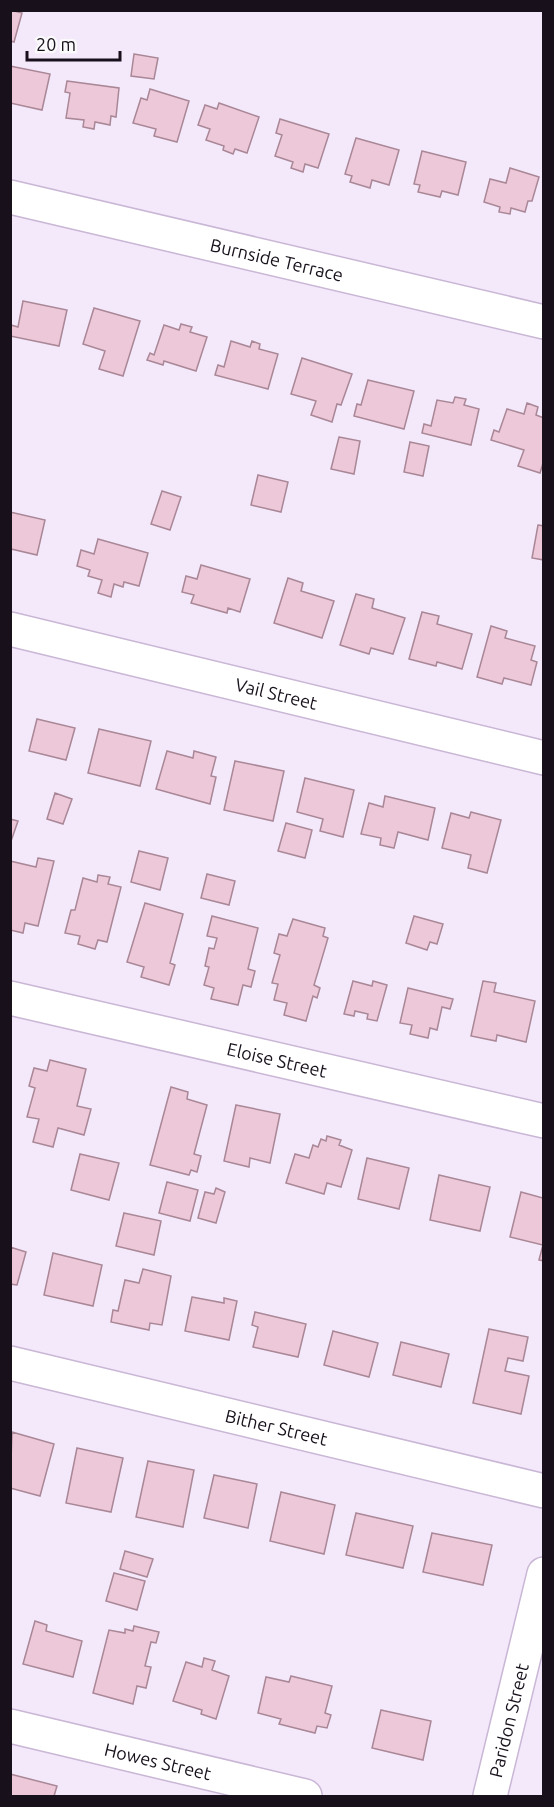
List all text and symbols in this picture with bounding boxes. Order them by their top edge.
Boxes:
scale bar [27,24,120,62]
text: 20 m [36,34,76,54]
street label: Burnside Terrace [208,234,345,285]
street label: Vail Street [233,674,319,713]
street label: Eloise Street [225,1038,329,1081]
street label: Bither Street [223,1405,330,1449]
street label: Paridon Street [485,1661,532,1779]
street label: Howes Street [102,1739,213,1783]

